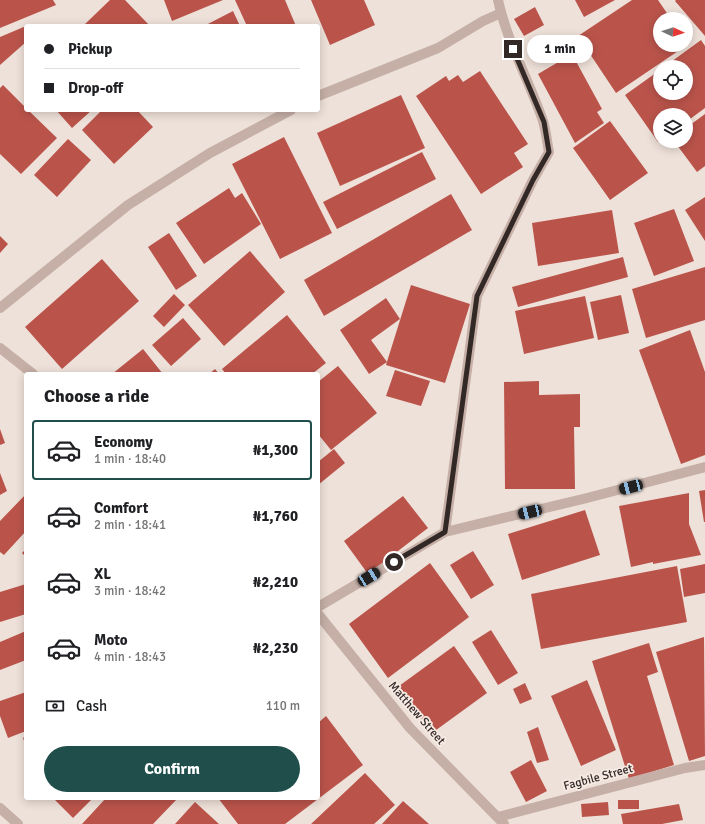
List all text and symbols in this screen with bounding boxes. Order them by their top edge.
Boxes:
north arrow [653,12,693,52]
map controls [653,12,693,148]
callout: 1 min [527,35,593,63]
text: Pickup [68,40,112,58]
route end [504,40,522,58]
text: 1 min [544,41,576,57]
button: locate [653,60,693,100]
text: Drop-off [68,79,123,97]
button: layers [653,108,693,148]
text: Choose a ride [44,385,149,407]
icon: car [46,432,82,468]
text: Economy [94,433,153,451]
text: ₦1,300 [253,441,298,459]
text: 1 min · 18:40 [94,451,166,467]
car [618,478,644,496]
icon: car [46,498,82,534]
text: Comfort [94,499,148,517]
car [517,503,543,521]
text: ₦1,760 [253,507,298,525]
text: 2 min · 18:41 [94,517,166,533]
route start [385,553,403,571]
icon: car [46,564,82,600]
text: XL [94,565,111,583]
car [356,566,382,588]
text: ₦2,210 [253,573,298,591]
text: 3 min · 18:42 [94,583,166,599]
icon: car [46,630,82,666]
text: Moto [94,631,128,649]
text: ₦2,230 [253,639,298,657]
text: 4 min · 18:43 [94,649,166,665]
street label: Matthew Street [385,679,448,748]
icon: cash [44,695,66,717]
text: Cash [76,697,107,715]
text: 110 m [266,698,300,714]
button: Confirm [44,746,300,792]
street label: Fagbile Street [562,761,634,794]

